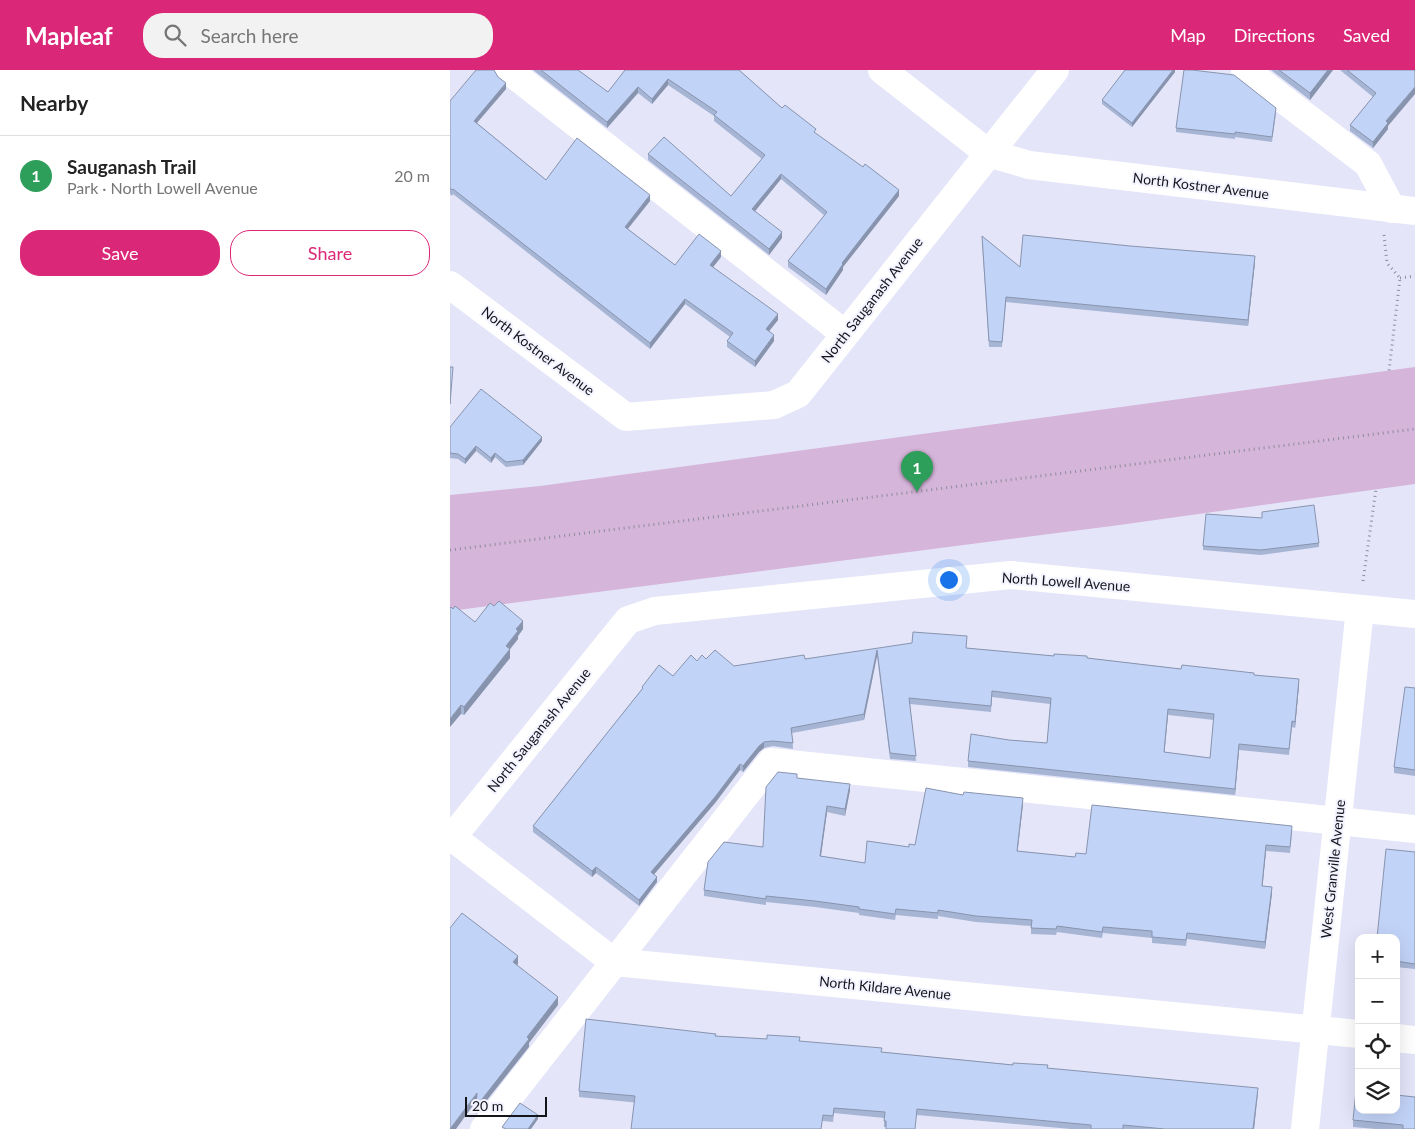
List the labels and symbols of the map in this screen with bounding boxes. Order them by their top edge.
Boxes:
street label: North Kostner Avenue [1132,169,1270,202]
street label: North Sauganash Avenue [817,234,926,366]
street label: North Kostner Avenue [478,303,598,399]
pin: 1 [901,451,933,492]
your location [936,567,962,593]
street label: North Lowell Avenue [1001,569,1131,594]
street label: North Sauganash Avenue [483,664,594,795]
street label: West Granville Avenue [1317,799,1348,939]
street label: North Kildare Avenue [818,972,952,1003]
scale bar [465,1094,548,1117]

